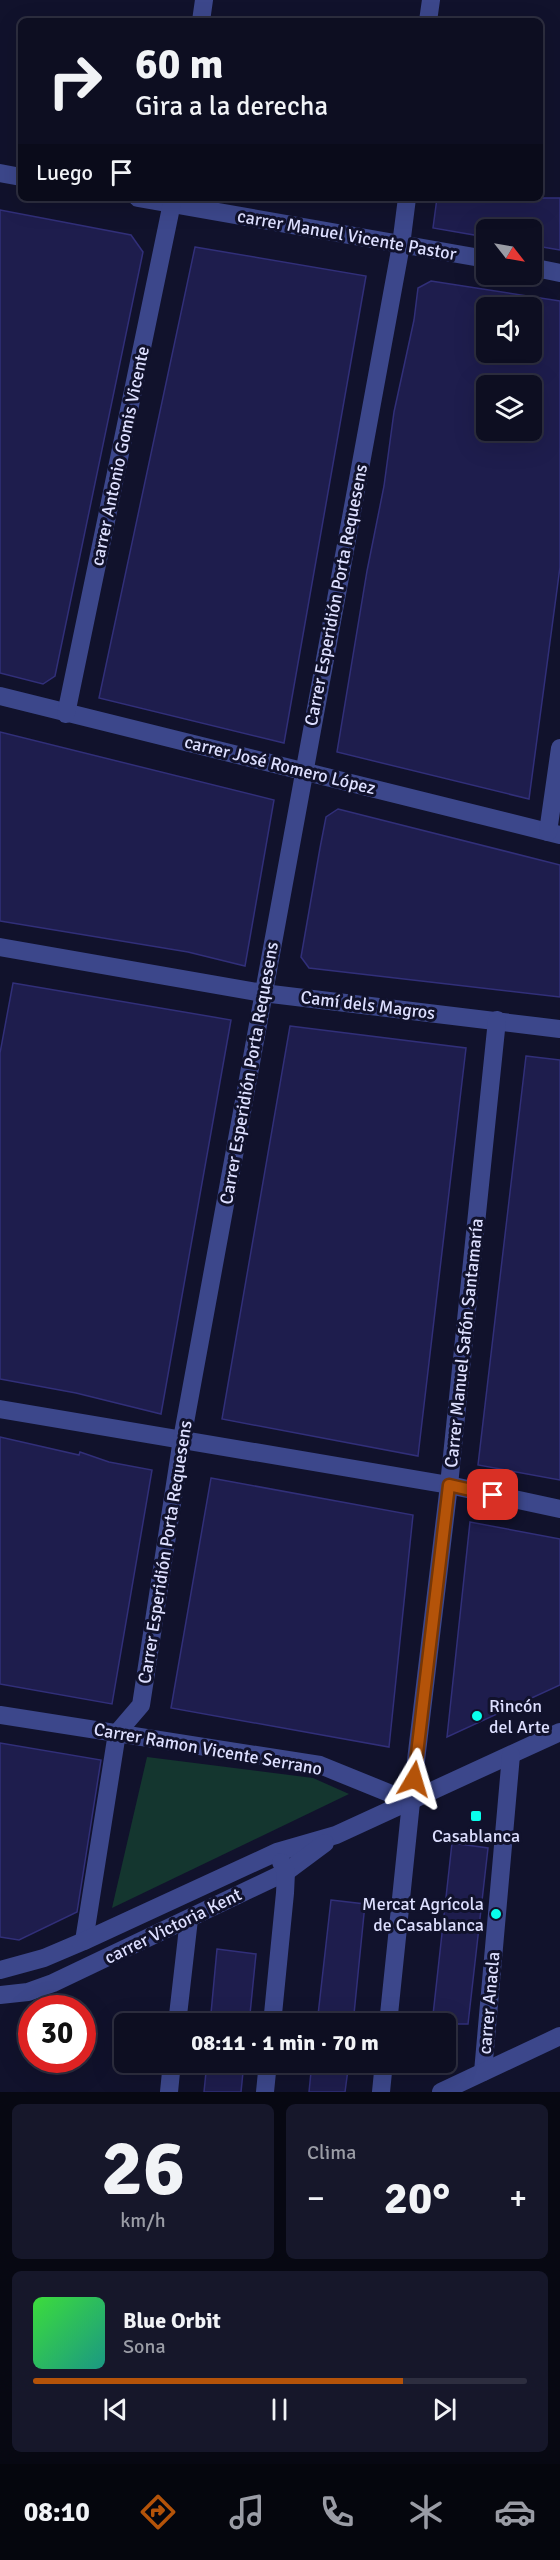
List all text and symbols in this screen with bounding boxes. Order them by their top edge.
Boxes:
text: 60 m [135,39,224,90]
icon: right [36,42,114,120]
text: Gira a la derecha [135,90,328,123]
icon: arrive [105,156,138,189]
text: Luego [36,159,93,186]
street label: carrer Manuel Vicente Pastor [236,205,459,265]
north arrow [476,219,542,285]
map controls [476,219,542,441]
button: sound [476,297,542,363]
street label: carrer Antonio Gomis Vicente [86,344,154,568]
button: layers [476,375,542,441]
street label: Carrer Esperidión Porta Requesens [300,462,372,728]
street label: carrer José Romero López [182,731,378,799]
street label: Carrer Esperidión Porta Requesens [215,940,283,1206]
street label: Camí dels Magros [299,986,437,1024]
street label: Carrer Manuel Safón Santamaría [440,1217,488,1469]
street label: Carrer Esperidión Porta Requesens [133,1419,197,1685]
pin [467,1469,518,1520]
icon: arrive [476,1478,509,1511]
place label: Rincón del Arte [489,1695,550,1738]
marker: Rincón del Arte [470,1709,484,1723]
street label: Carrer Ramon Vicente Serrano [92,1718,324,1780]
position arrow [382,1747,446,1811]
marker: Casablanca [469,1809,483,1823]
place label: Casablanca [432,1825,520,1847]
street label: carrer Victoria Kent [101,1883,245,1969]
place label: Mercat Agrícola de Casablanca [362,1893,484,1936]
marker: Mercat Agrícola de Casablanca [489,1907,503,1921]
street label: carrer Anacla [474,1951,504,2055]
speed limit sign: 30 [18,1995,96,2073]
text: 08:11 · 1 min · 70 m [191,2029,379,2056]
text: 26 [101,2121,185,2217]
text: Clima [307,2140,356,2165]
text: 20° [384,2171,450,2226]
text: − [307,2178,325,2219]
text: + [509,2178,527,2219]
text: km/h [120,2208,166,2233]
text: Blue Orbit [123,2307,221,2334]
text: Sona [123,2334,166,2359]
icon: previous [99,2393,132,2426]
icon: pause [263,2393,296,2426]
icon: next [428,2393,461,2426]
icon: directions [137,2491,179,2533]
icon: music [226,2491,268,2533]
icon: phone [316,2491,358,2533]
icon: climate [405,2491,447,2533]
icon: car [494,2491,536,2533]
text: 08:10 [24,2496,90,2529]

